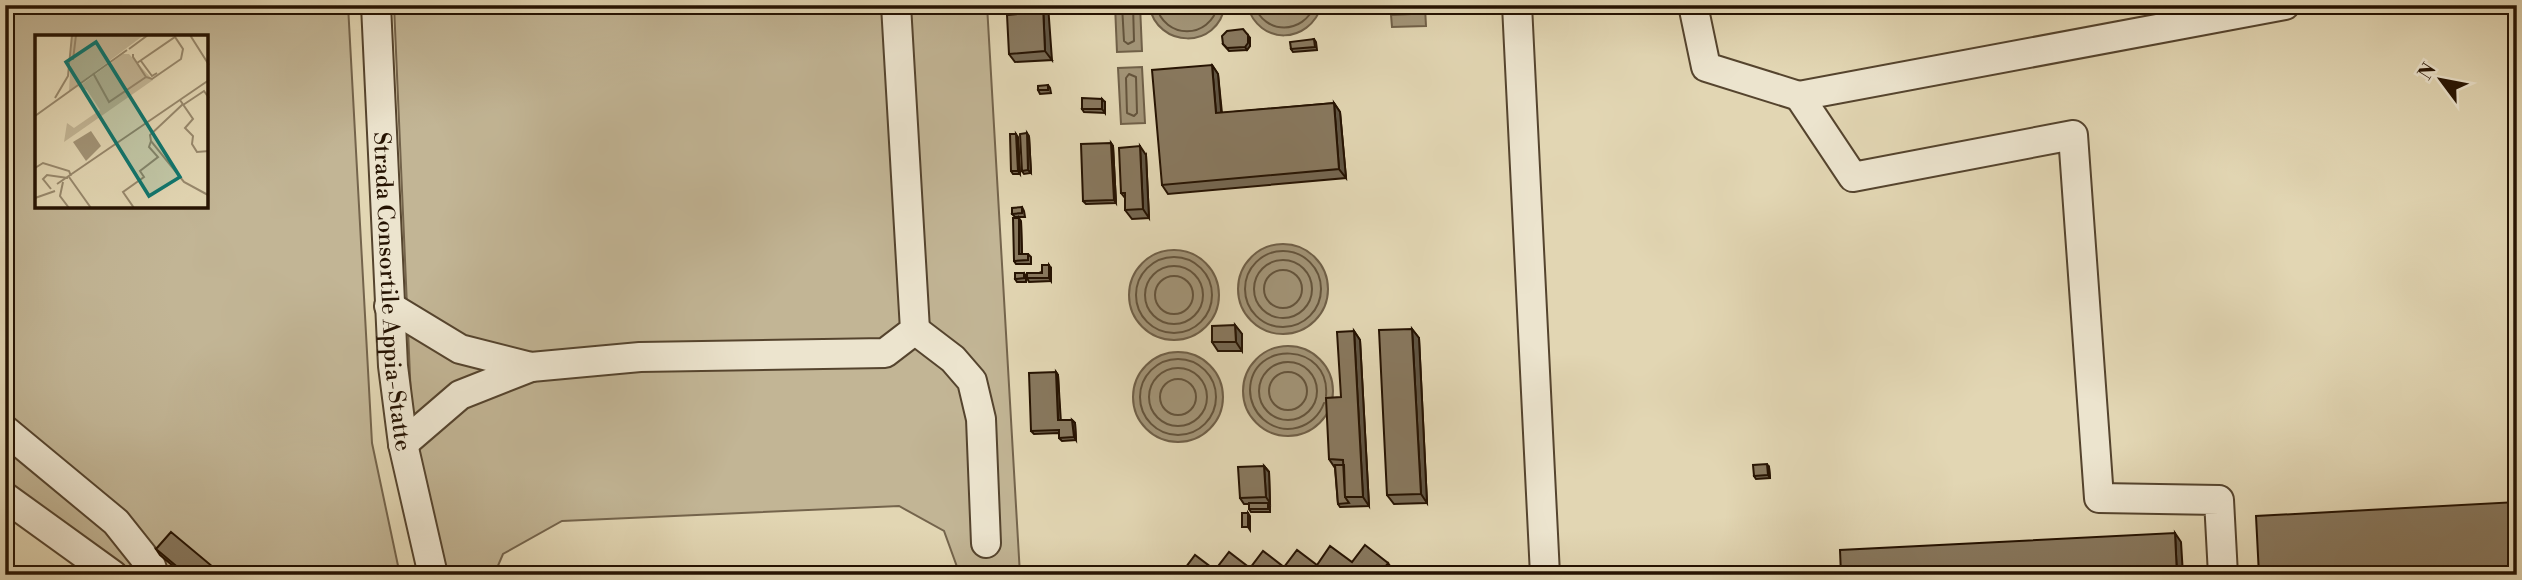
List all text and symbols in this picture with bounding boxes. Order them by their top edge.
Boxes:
inset map [35,35,208,208]
north arrow [2406,46,2476,116]
text: N [2413,59,2442,84]
street label: Strada Consortile Appia-Statte [367,131,417,454]

